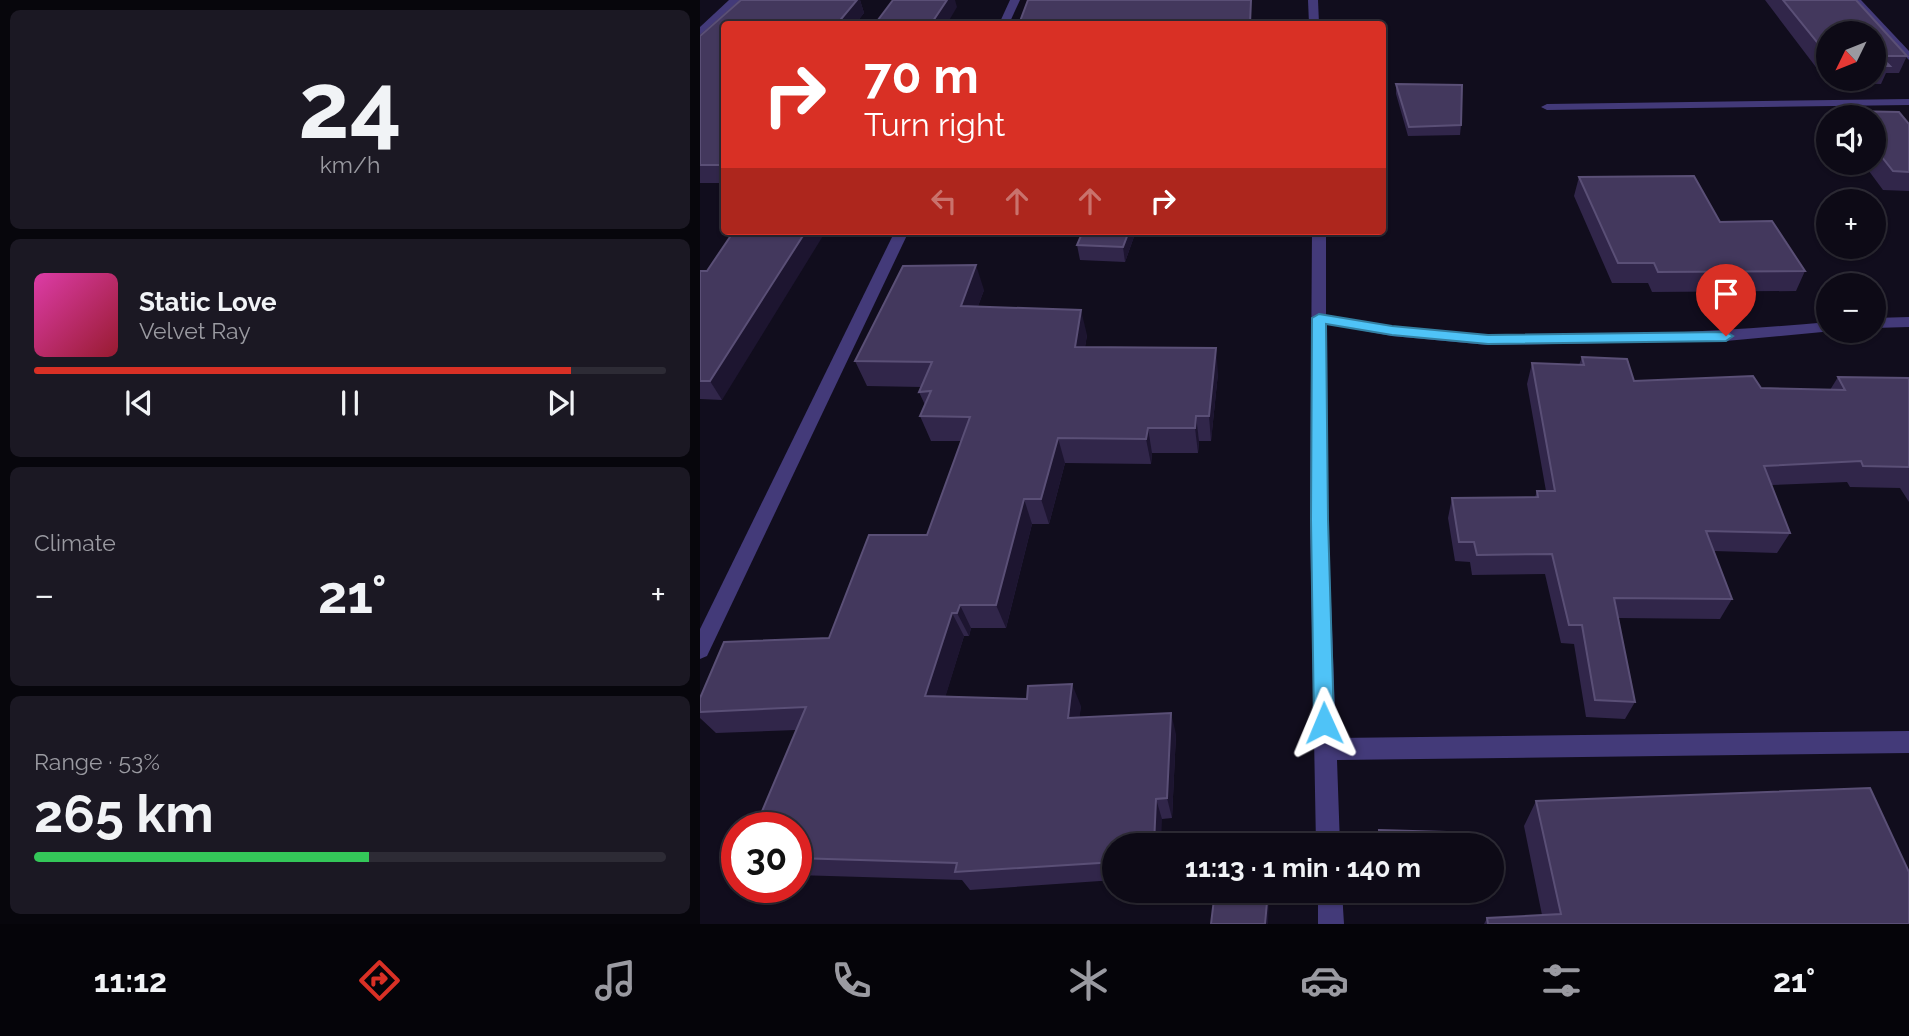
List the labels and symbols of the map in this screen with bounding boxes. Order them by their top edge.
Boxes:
north arrow [1816,21,1886,91]
pin [1696,264,1756,336]
position arrow [1287,686,1361,760]
speed limit sign: 30 [721,812,812,903]

